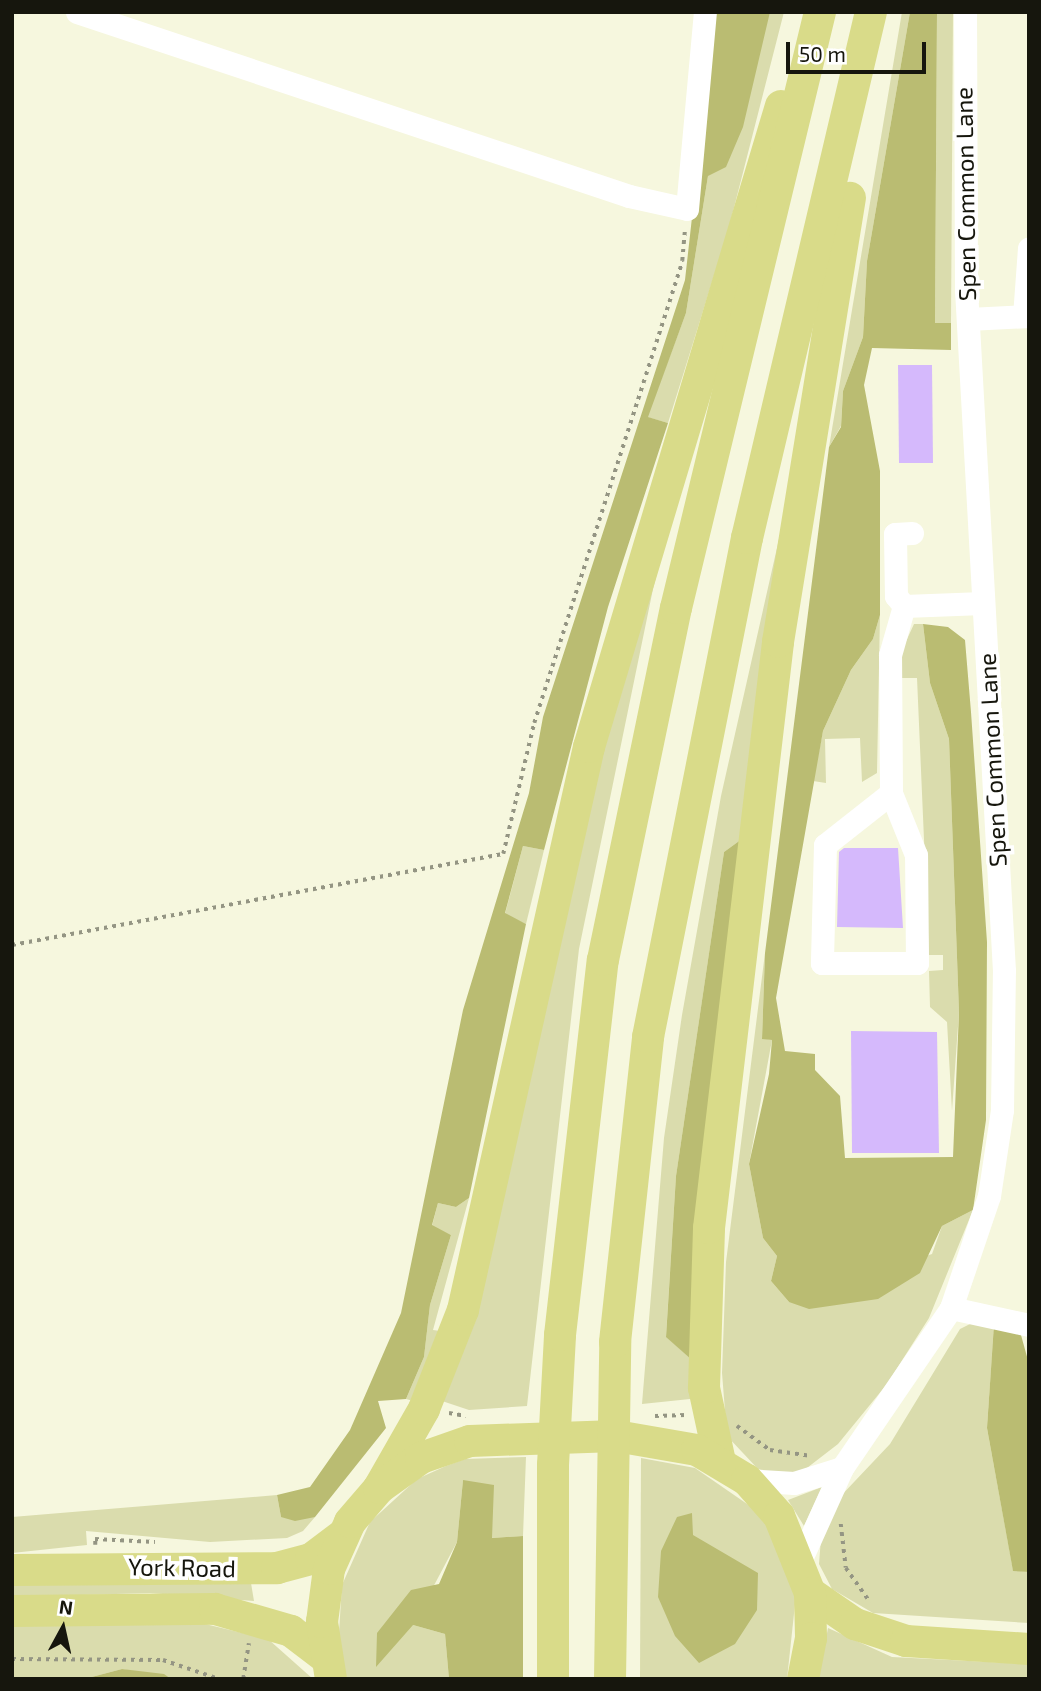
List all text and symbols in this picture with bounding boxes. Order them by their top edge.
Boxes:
scale bar [789,28,929,72]
text: 50 m [799,41,846,66]
street label: Spen Common Lane [949,87,981,301]
street label: Spen Common Lane [972,652,1012,868]
street label: York Road [128,1552,236,1582]
north arrow [28,1593,98,1663]
text: N [58,1594,74,1619]

